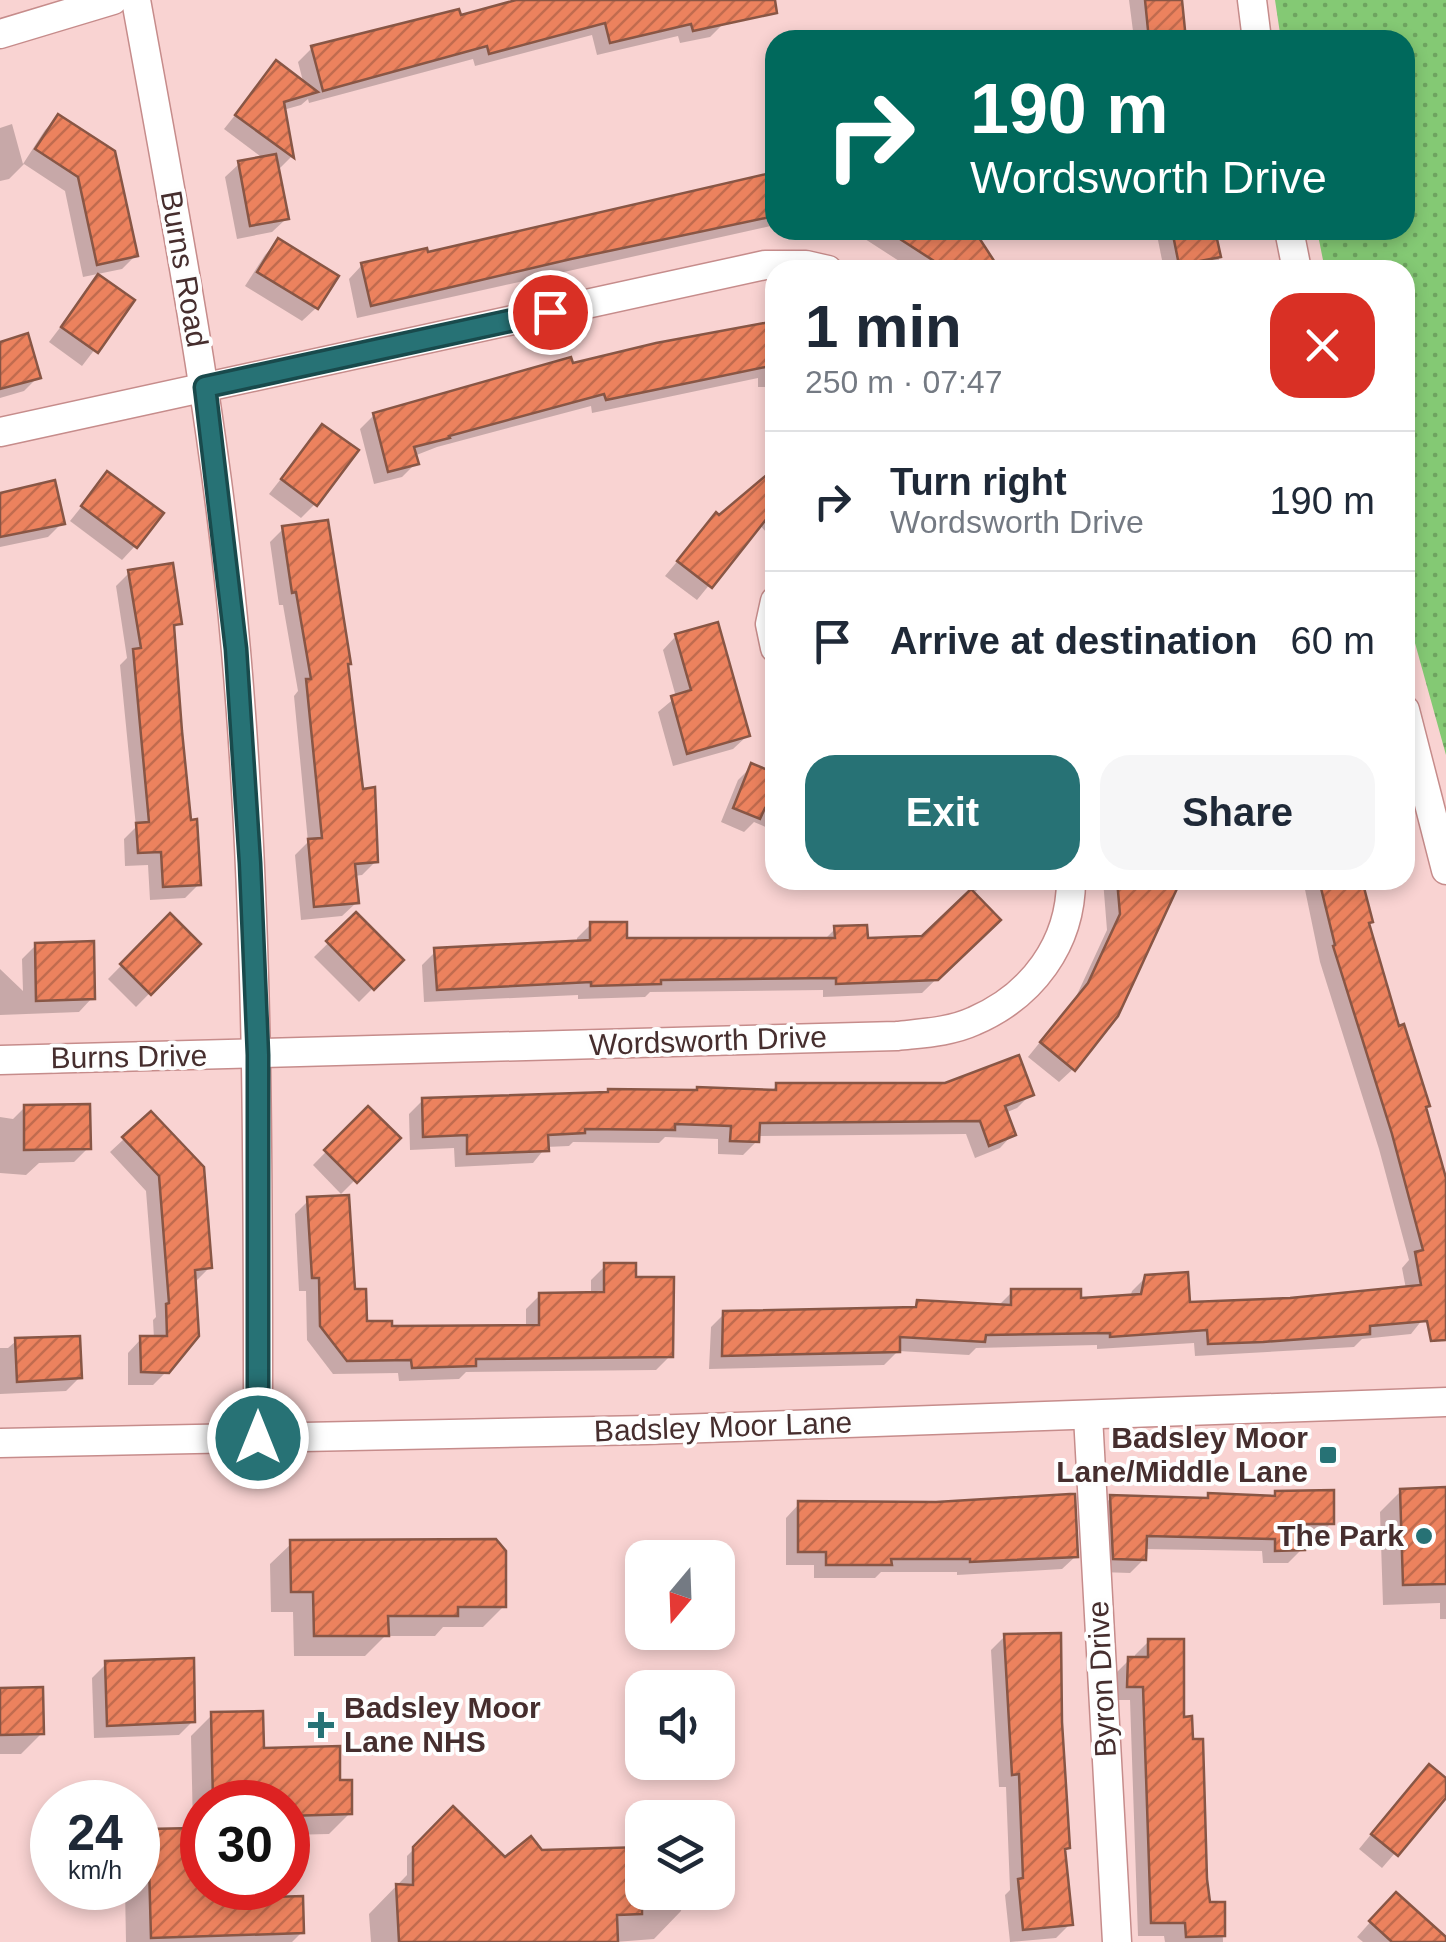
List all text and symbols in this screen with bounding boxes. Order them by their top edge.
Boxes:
icon: right [805,70,935,200]
text: 190 m [970,70,1168,148]
text: Wordsworth Drive [970,152,1327,203]
street label: Burns Road [154,188,214,350]
pin [508,270,593,355]
icon: arrive [523,285,578,340]
text: 1 min [805,293,962,360]
button: close [1270,293,1375,398]
text: 250 m · 07:47 [805,364,1002,400]
text: Turn right [890,461,1067,503]
icon: right [805,474,860,529]
text: 190 m [1269,480,1375,522]
text: Wordsworth Drive [890,504,1144,540]
icon: arrive [805,614,860,669]
text: Arrive at destination [890,620,1257,662]
text: 60 m [1291,620,1375,662]
button: Exit [805,755,1080,870]
button: Share [1100,755,1375,870]
street label: Wordsworth Drive [589,1020,827,1061]
street label: Burns Drive [50,1039,208,1074]
position arrow [206,1386,310,1490]
street label: Badsley Moor Lane [593,1405,853,1448]
place label: Badsley Moor Lane/Middle Lane [1056,1421,1308,1488]
marker: Badsley Moor Lane/Middle Lane [1317,1444,1339,1466]
place label: The Park [1277,1519,1404,1552]
marker: The Park [1413,1525,1435,1547]
north arrow [625,1540,735,1650]
map controls [625,1540,735,1910]
street label: Byron Drive [1081,1600,1122,1758]
button: sound [625,1670,735,1780]
place label: Badsley Moor Lane NHS [344,1691,541,1758]
marker: Badsley Moor Lane NHS [308,1712,334,1738]
speed limit sign: 30 [180,1780,310,1910]
button: layers [625,1800,735,1910]
text: 24 [67,1805,123,1861]
text: km/h [68,1856,122,1884]

